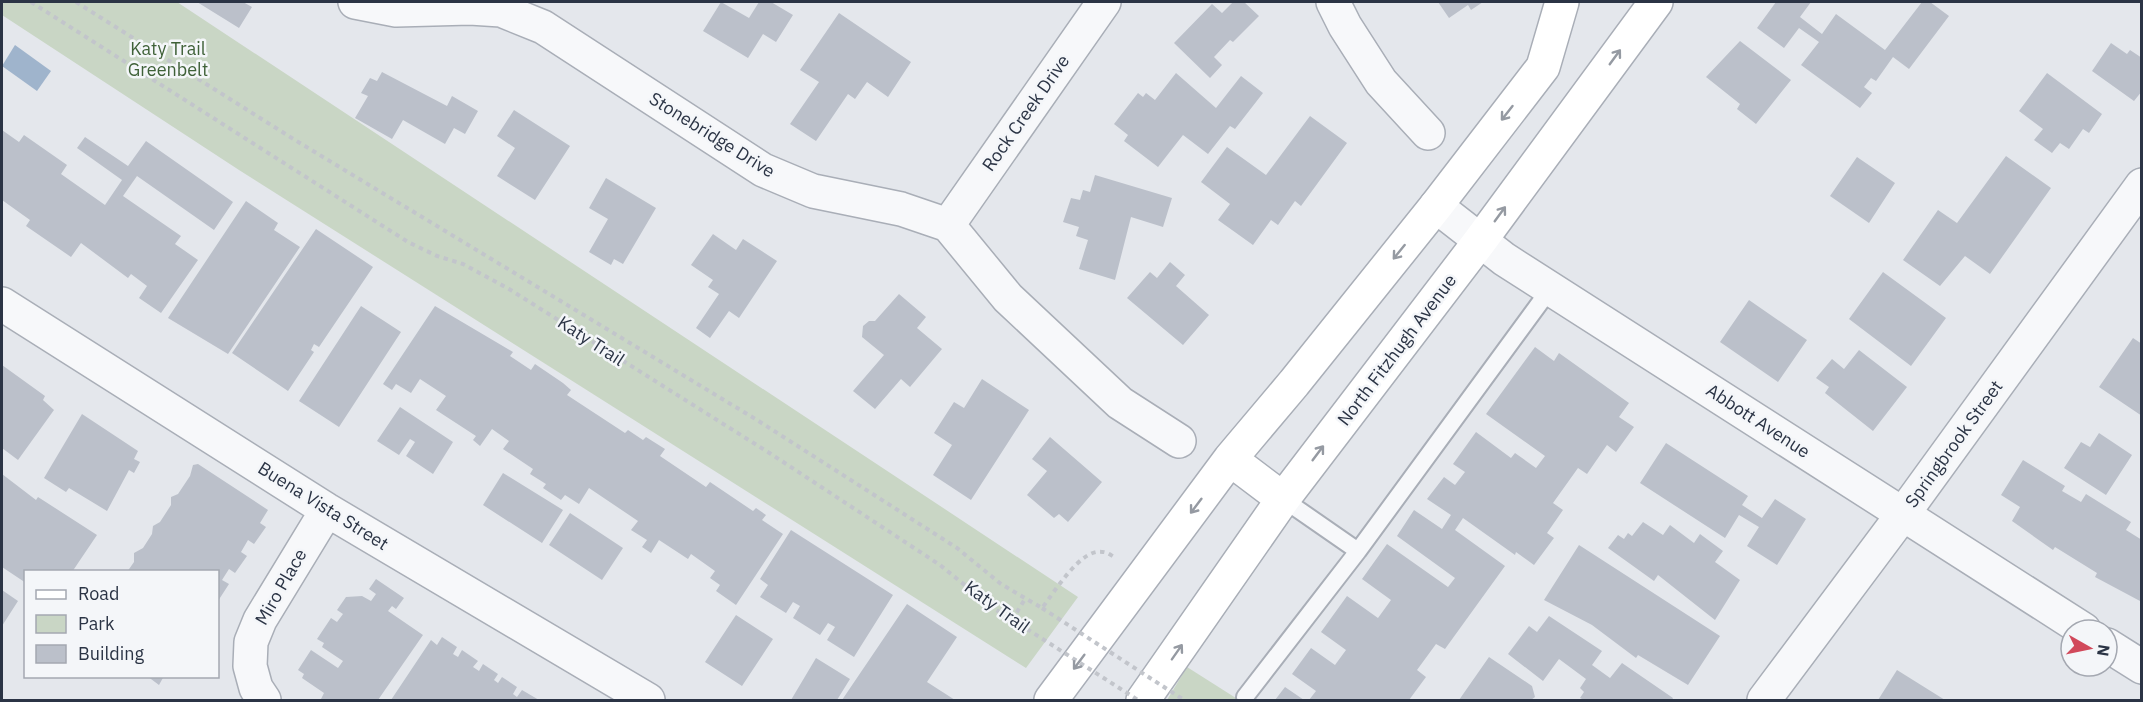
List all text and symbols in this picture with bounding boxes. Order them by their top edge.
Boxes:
park label: Katy Trail Greenbelt [128,37,208,81]
one-way arrow [1609,49,1621,65]
street label: Rock Creek Drive [977,50,1074,175]
street label: Stonebridge Drive [645,87,780,183]
one-way arrow [1501,105,1514,121]
one-way arrow [1494,207,1506,223]
one-way arrow [1392,243,1405,259]
street label: North Fitzhugh Avenue [1332,269,1461,430]
street label: Katy Trail [553,310,629,371]
street label: Springbrook Street [1900,375,2008,512]
street label: Abbott Avenue [1702,378,1815,463]
one-way arrow [1312,445,1325,461]
street label: Buena Vista Street [254,456,393,555]
one-way arrow [1189,497,1202,513]
street label: Miro Place [250,544,312,629]
legend [24,570,219,678]
street label: Katy Trail [960,575,1035,638]
text: Road [78,582,119,605]
text: Park [78,612,115,635]
north arrow [2059,618,2119,678]
text: Building [78,642,145,665]
text: N [2093,643,2115,658]
one-way arrow [1170,644,1183,661]
one-way arrow [1073,654,1086,670]

